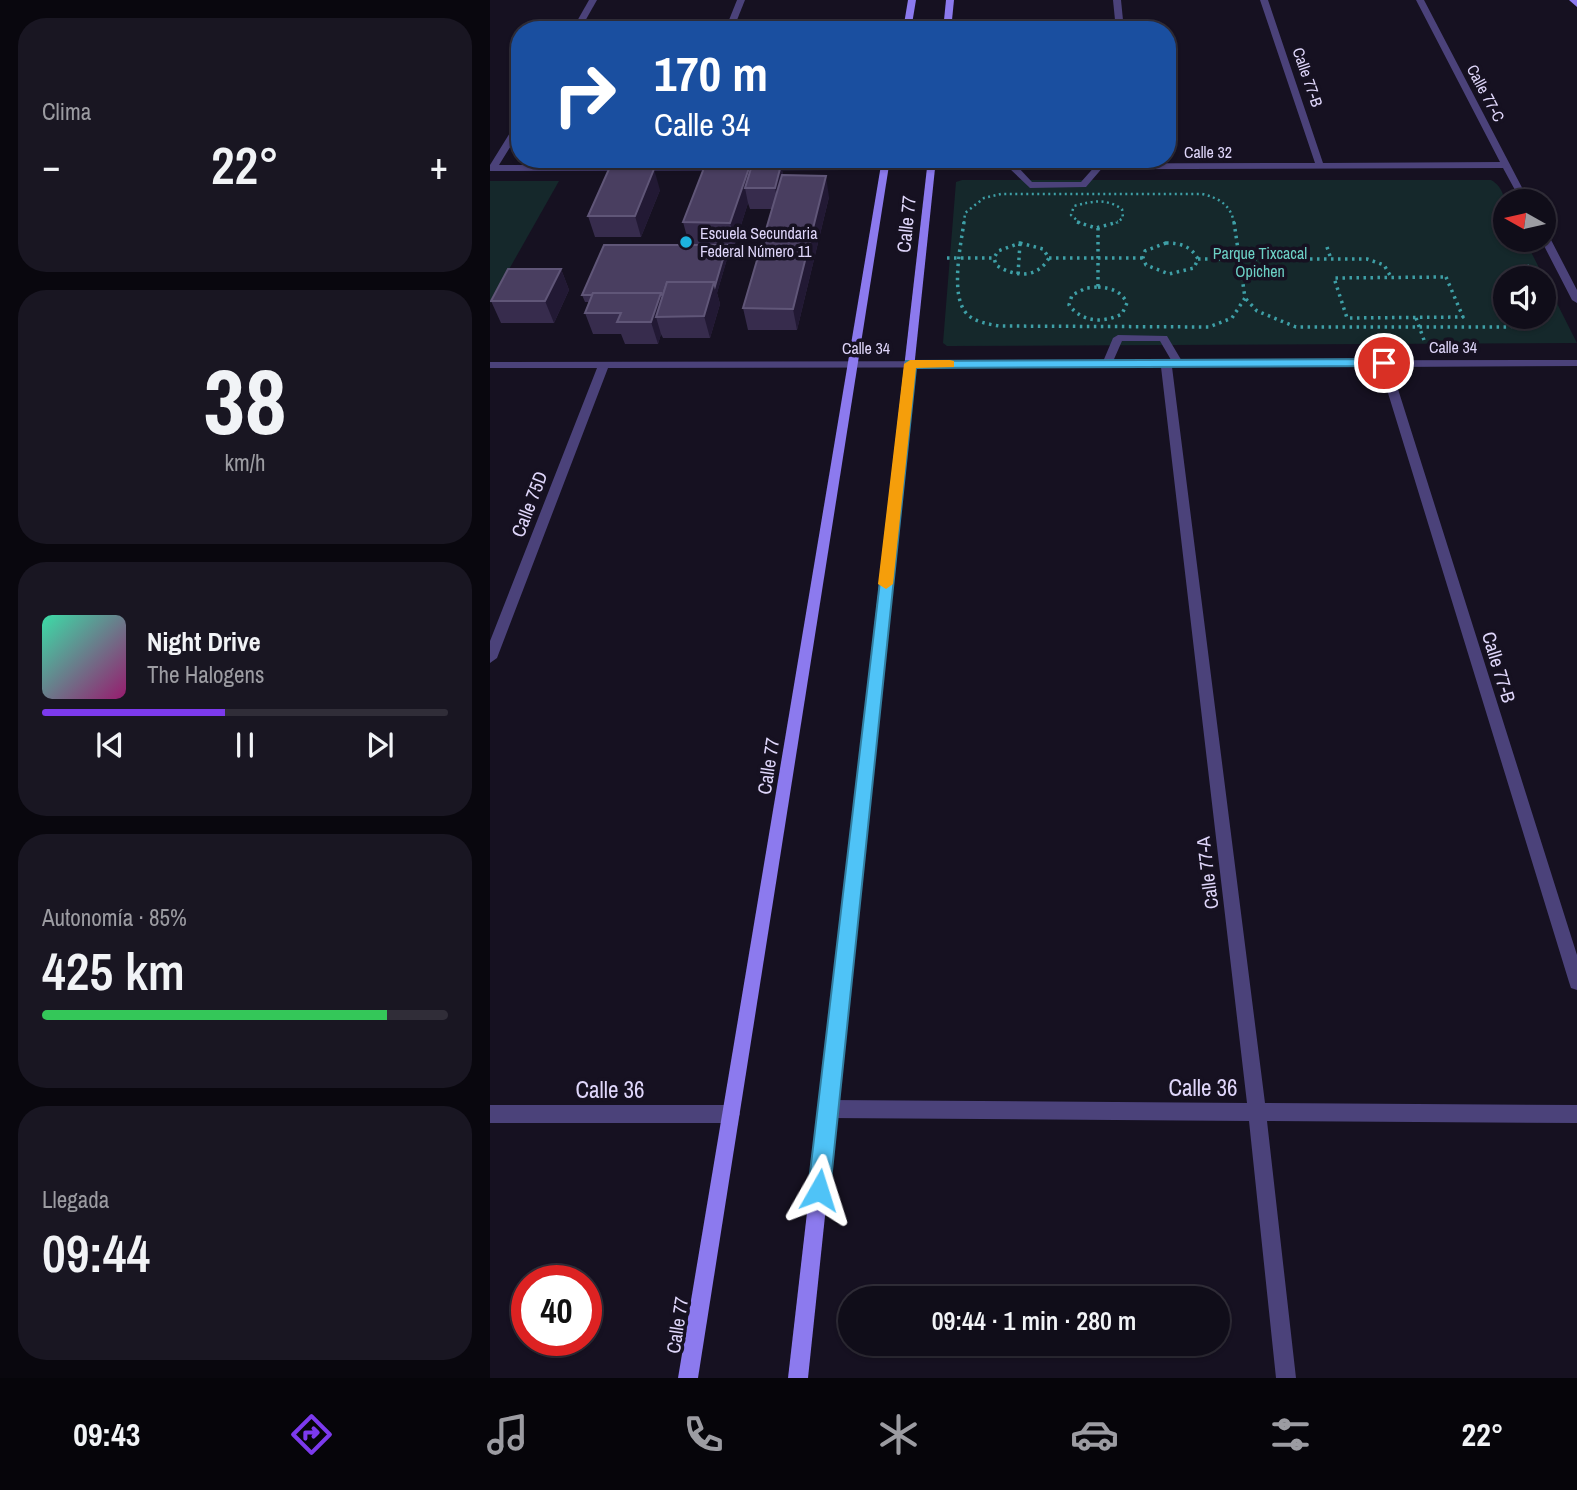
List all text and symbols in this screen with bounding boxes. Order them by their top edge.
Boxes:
text: 170 m [654,40,768,106]
street label: Calle 77-B [1288,44,1328,110]
icon: right [539,49,630,140]
street label: Calle 77-C [1462,60,1510,126]
text: Clima [42,96,91,127]
text: Calle 34 [654,103,750,146]
text: 22° [211,130,279,200]
text: − [42,140,60,191]
text: + [430,140,448,191]
street label: Calle 32 [1184,141,1232,163]
north arrow [1493,189,1556,252]
map controls [1493,189,1556,329]
street label: Calle 77 [890,194,922,254]
place label: Escuela Secundaria Federal Número 11 [700,222,818,262]
marker: Escuela Secundaria Federal Número 11 [678,234,694,250]
park label: Parque Tixcacal Opichen [1213,242,1307,282]
button: sound [1493,266,1556,329]
pin [1354,333,1414,393]
street label: Calle 34 [1429,336,1477,358]
street label: Calle 34 [842,337,890,359]
text: 38 [204,340,287,462]
icon: arrive [1365,344,1403,382]
text: km/h [225,447,265,478]
street label: Calle 75D [505,467,553,541]
text: Night Drive [147,624,261,659]
street label: Calle 77-B [1476,628,1522,706]
text: The Halogens [147,659,264,690]
icon: previous [91,726,129,764]
icon: pause [226,726,264,764]
icon: next [361,726,399,764]
street label: Calle 77 [751,735,785,796]
street label: Calle 77-A [1190,835,1224,911]
text: Autonomía · 85% [42,902,187,933]
text: 425 km [42,936,185,1006]
street label: Calle 36 [1168,1072,1238,1103]
street label: Calle 36 [575,1074,645,1105]
position arrow [782,1153,856,1227]
text: Llegada [42,1184,109,1215]
text: 09:44 [42,1218,150,1288]
speed limit sign: 40 [511,1265,602,1356]
street label: Calle 77 [660,1294,694,1355]
text: 09:44 · 1 min · 280 m [932,1303,1136,1338]
icon: directions [287,1410,336,1459]
icon: music [483,1410,532,1459]
icon: phone [679,1410,728,1459]
icon: climate [874,1410,923,1459]
icon: car [1070,1410,1119,1459]
icon: filters [1266,1410,1315,1459]
text: 09:43 [73,1413,140,1456]
text: 22° [1462,1413,1504,1456]

